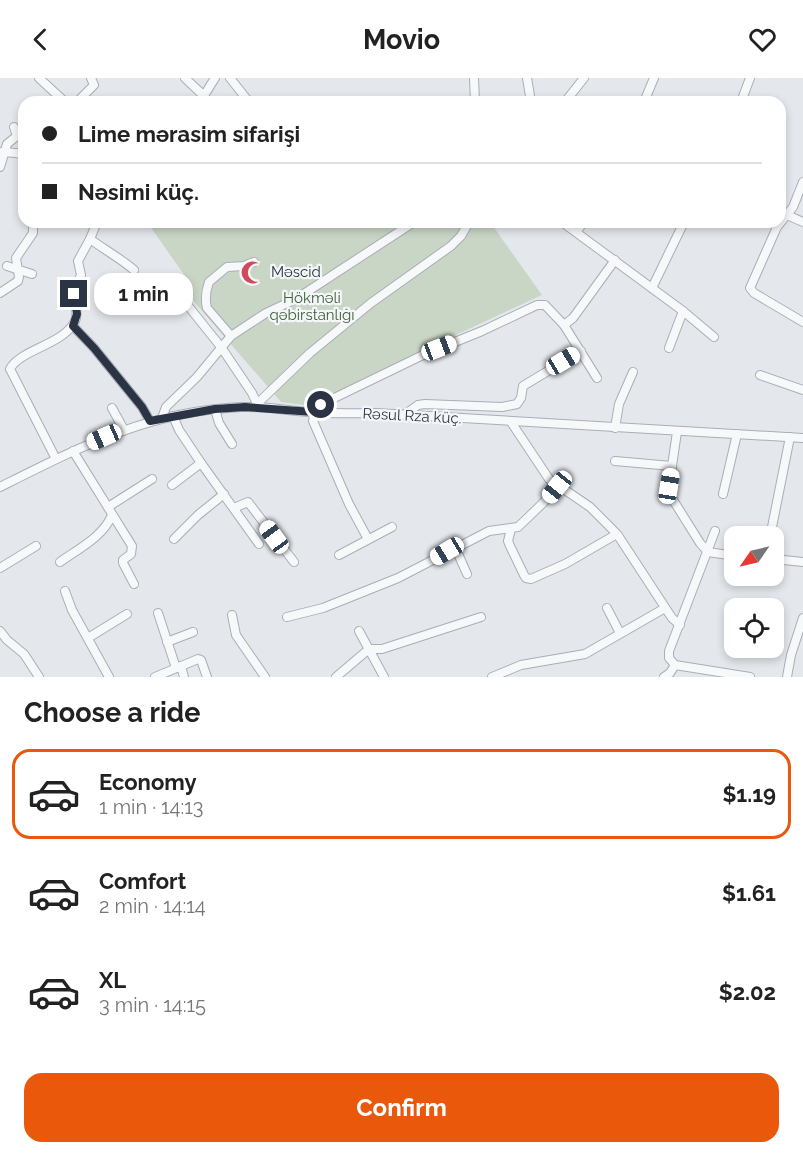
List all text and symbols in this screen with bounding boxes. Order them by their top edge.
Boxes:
icon: back [24,23,57,56]
icon: heart [746,23,779,56]
text: Movio [363,24,440,55]
text: Lime mərasim sifarişi [78,121,300,147]
text: Nəsimi küç. [78,179,199,205]
mosque icon: Məscid [240,259,266,285]
place label: Məscid [271,263,321,281]
callout: 1 min [95,273,194,315]
route end [60,280,87,307]
text: 1 min [118,282,169,306]
park label: Hökməli qəbirstanlığı [270,289,354,324]
car [419,333,459,363]
car [543,344,583,378]
route start [307,391,334,418]
street label: Rəsul Rza küç. [362,404,462,428]
car [84,421,124,453]
car [539,467,575,507]
car [657,467,681,505]
car [256,517,292,557]
north arrow [724,526,784,586]
map controls [724,526,784,658]
car [427,534,467,568]
button: locate [724,598,784,658]
text: Choose a ride [24,697,200,728]
icon: car [27,767,81,821]
text: Economy [99,769,197,795]
text: $1.19 [722,781,776,807]
text: 1 min · 14:13 [99,795,204,819]
icon: car [27,866,81,920]
text: Comfort [99,868,186,894]
text: $1.61 [722,880,776,906]
text: 2 min · 14:14 [99,894,206,918]
icon: car [27,965,81,1019]
text: XL [99,967,126,993]
text: $2.02 [719,979,776,1005]
text: 3 min · 14:15 [99,993,206,1017]
button: Confirm [24,1073,779,1142]

